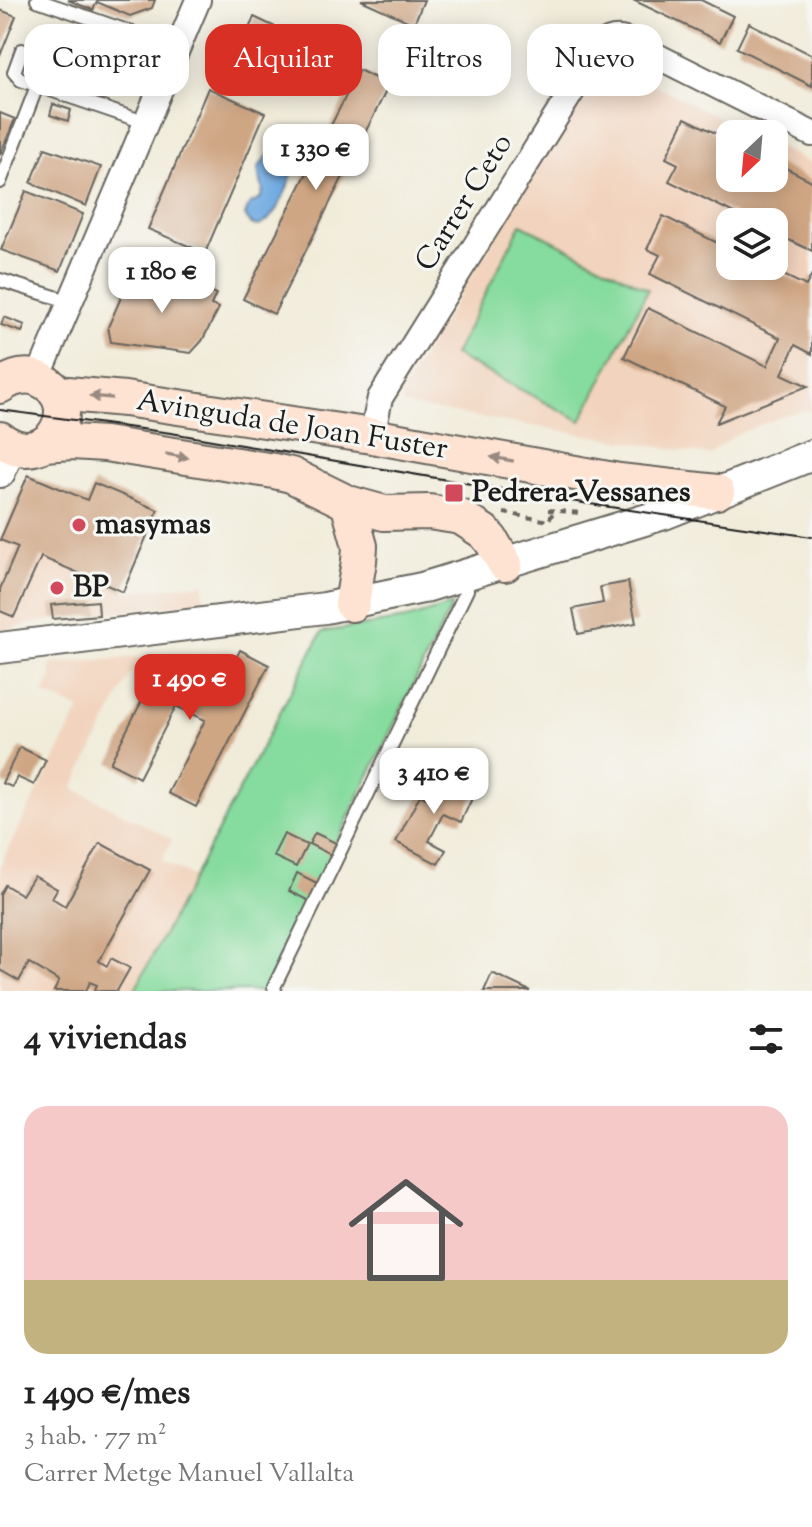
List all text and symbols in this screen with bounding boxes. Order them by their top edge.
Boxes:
chip: Comprar [24,24,189,96]
chip: Alquilar [205,24,362,96]
chip: Filtros [378,24,511,96]
chip: Nuevo [527,24,663,96]
north arrow [716,120,788,192]
map controls [716,120,788,280]
pin: 1 330 € [242,124,390,192]
street label: Carrer Ceto [406,126,524,280]
text: 1 330 € [281,131,351,168]
button: layers [716,208,788,280]
pin: 1 180 € [88,247,236,315]
text: 1 180 € [126,254,198,291]
street label: Avinguda de Joan Fuster [133,380,451,472]
one-way arrow [88,390,113,403]
one-way arrow [165,451,190,463]
one-way arrow [489,453,514,465]
place label: Pedrera-Vessanes [472,472,691,515]
marker: Pedrera-Vessanes [443,482,465,504]
place label: masymas [95,504,211,547]
marker: masymas [70,516,88,534]
place label: BP [73,567,109,610]
marker: BP [48,579,66,597]
pin: 1 490 € [116,654,264,722]
text: 1 490 € [152,661,228,698]
pin: 3 410 € [360,748,508,816]
text: 3 410 € [398,755,470,792]
text: 4 viviendas [24,1015,187,1064]
icon: filters [744,1017,788,1061]
icon: home [334,1158,478,1302]
text: 1 490 €/mes [24,1370,190,1419]
text: 3 hab. · 77 m² [24,1419,167,1456]
text: Carrer Metge Manuel Vallalta [24,1456,354,1493]

